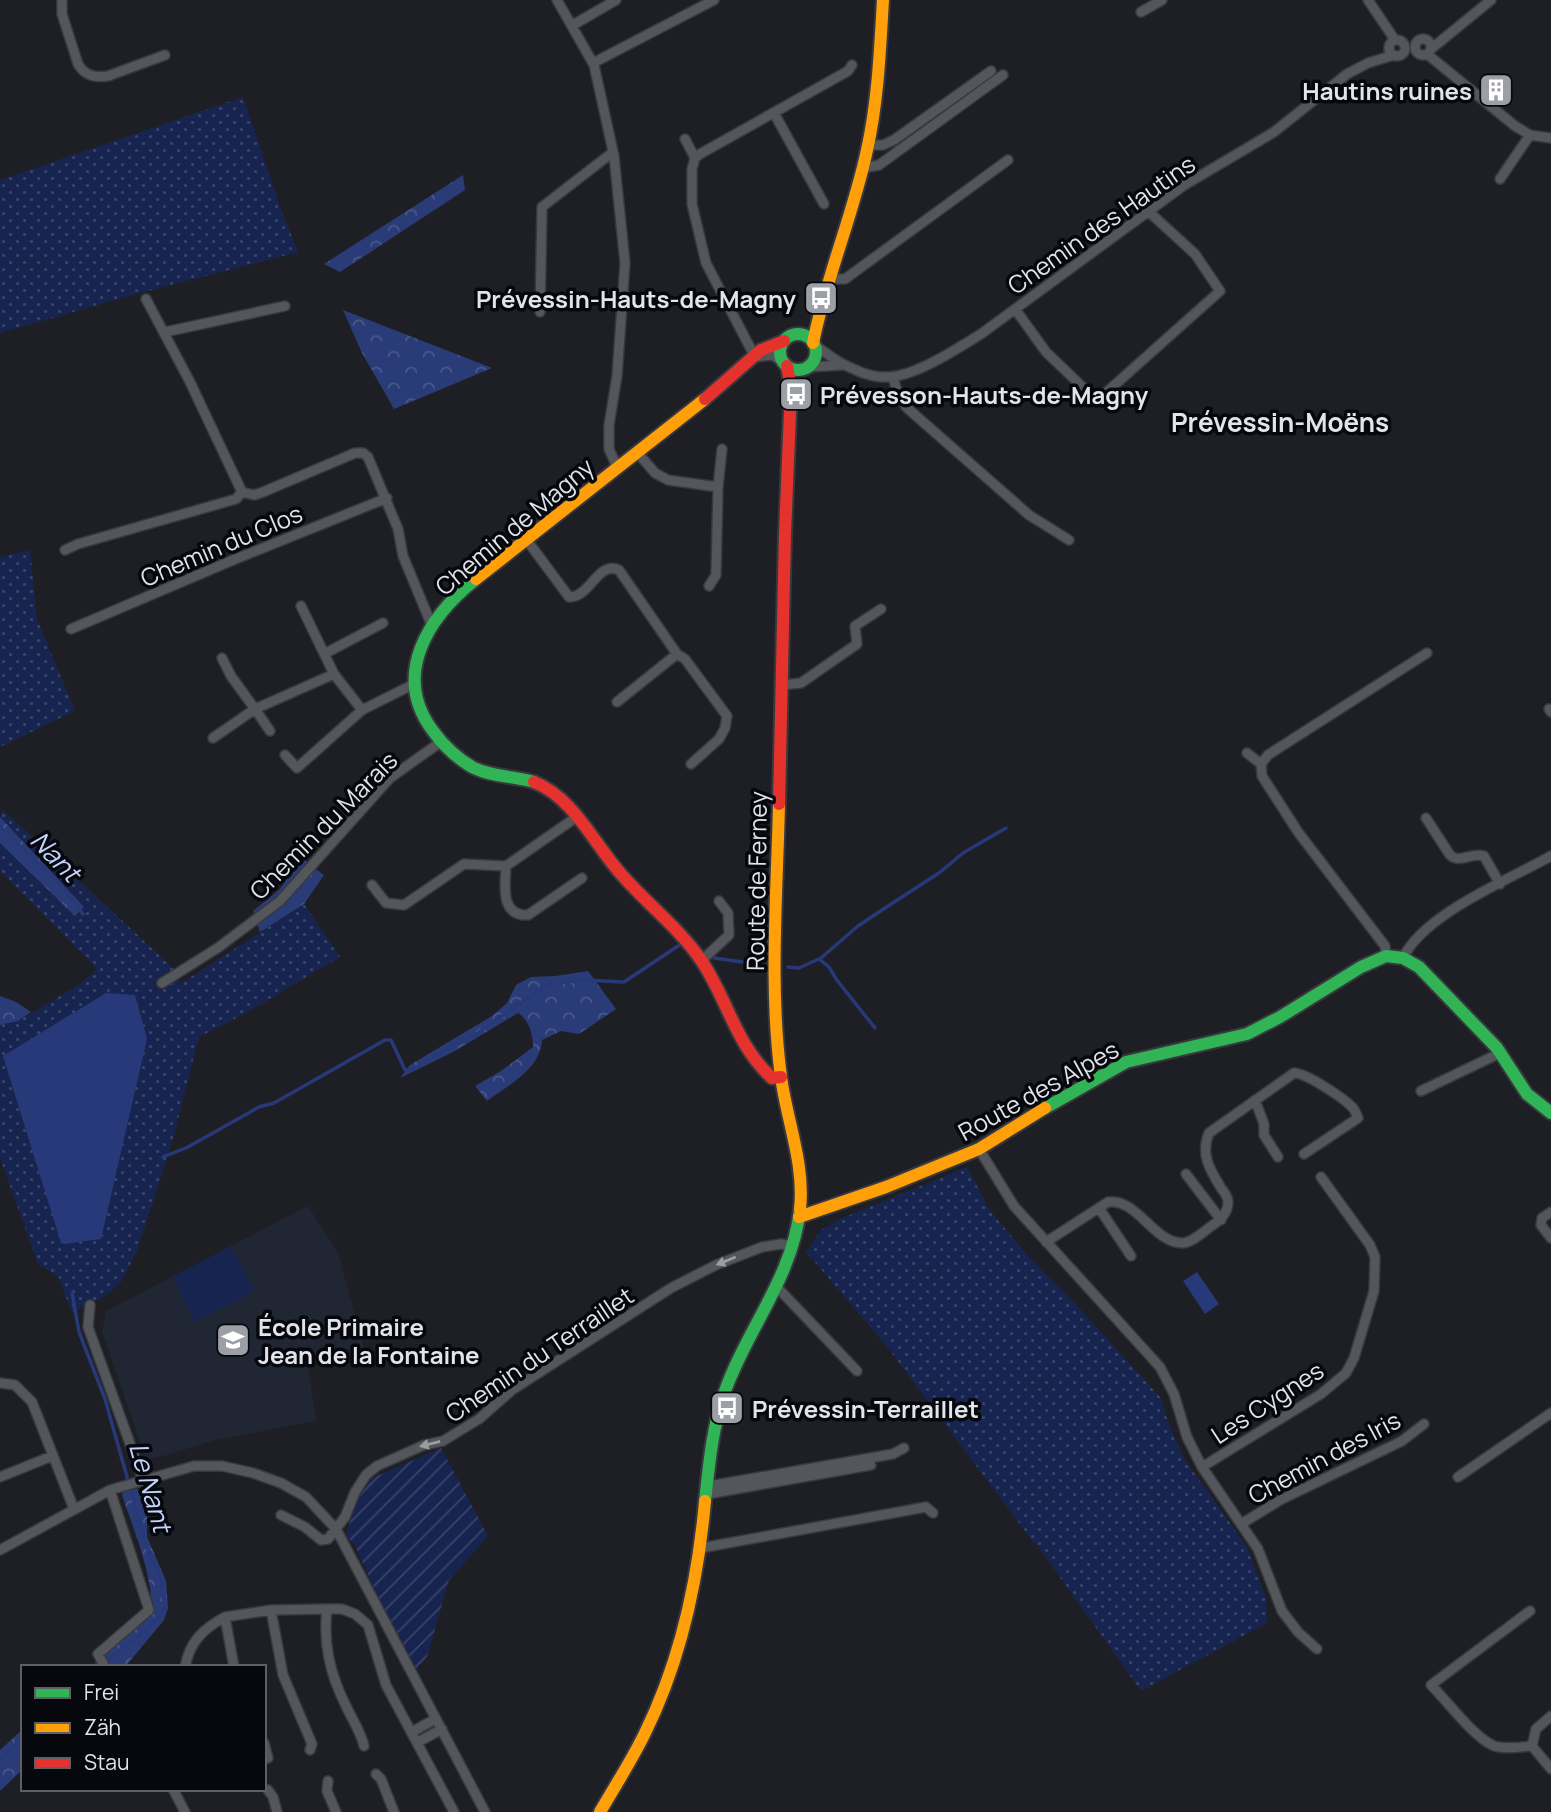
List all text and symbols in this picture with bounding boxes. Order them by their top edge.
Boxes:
building icon: Hautins ruines [1477,71,1515,109]
place label: Hautins ruines [1302,74,1472,107]
street label: Chemin des Hautins [1001,147,1201,301]
bus stop icon: Prévessin-Hauts-de-Magny [802,279,840,317]
place label: Prévessin-Hauts-de-Magny [476,282,797,315]
bus stop icon: Prévesson-Hauts-de-Magny [777,375,815,413]
place label: Prévesson-Hauts-de-Magny [820,378,1149,411]
district label: Prévessin-Moëns [1171,404,1389,440]
street label: Chemin de Magny [428,450,600,602]
street label: Chemin du Clos [135,496,307,594]
street label: Chemin du Marais [242,744,404,906]
street label: Route de Ferney [738,791,774,971]
water label: Nant [23,823,91,891]
street label: Route des Alpes [952,1032,1124,1148]
one-way arrow [716,1256,737,1267]
street label: Chemin du Terraillet [438,1279,640,1429]
place label: École Primaire Jean de la Fontaine [258,1310,480,1371]
school or university icon: École Primaire Jean de la Fontaine [214,1321,252,1359]
street label: Les Cygnes [1204,1353,1330,1451]
bus stop icon: Prévessin-Terraillet [708,1389,746,1427]
place label: Prévessin-Terraillet [752,1392,979,1425]
street label: Chemin des Iris [1242,1403,1406,1511]
water label: Le Nant [121,1438,182,1539]
one-way arrow [419,1439,441,1450]
legend [21,1665,266,1791]
text: Frei [84,1678,119,1706]
text: Zäh [84,1713,121,1741]
text: Stau [84,1748,130,1776]

